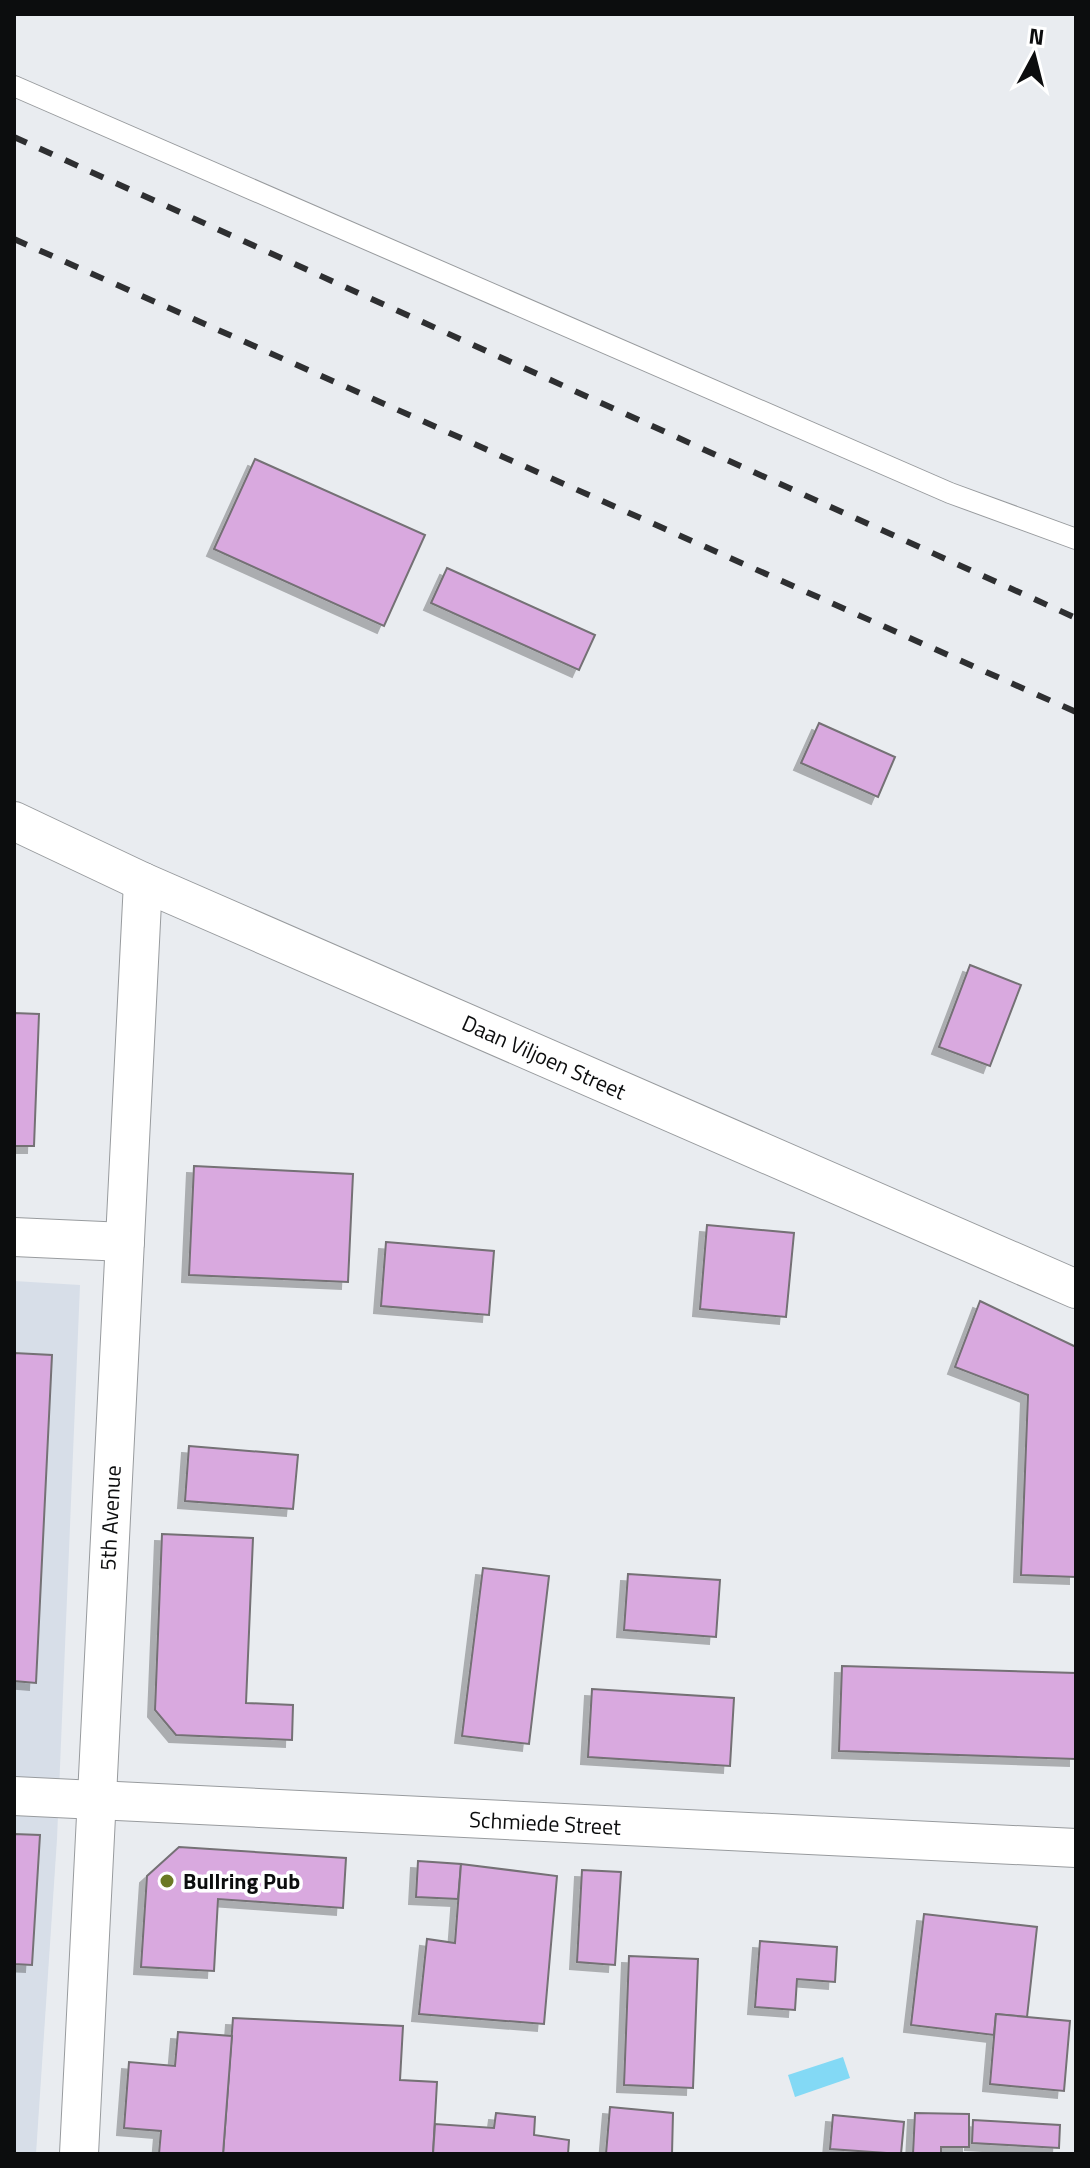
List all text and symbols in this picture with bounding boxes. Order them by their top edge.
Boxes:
north arrow [994,16,1074,96]
text: N [1027,18,1046,54]
street label: Daan Viljoen Street [456,1006,632,1109]
street label: 5th Avenue [90,1464,130,1572]
street label: Schmiede Street [468,1802,622,1844]
place label: Bullring Pub [183,1864,300,1898]
marker: Bullring Pub [158,1872,176,1890]

